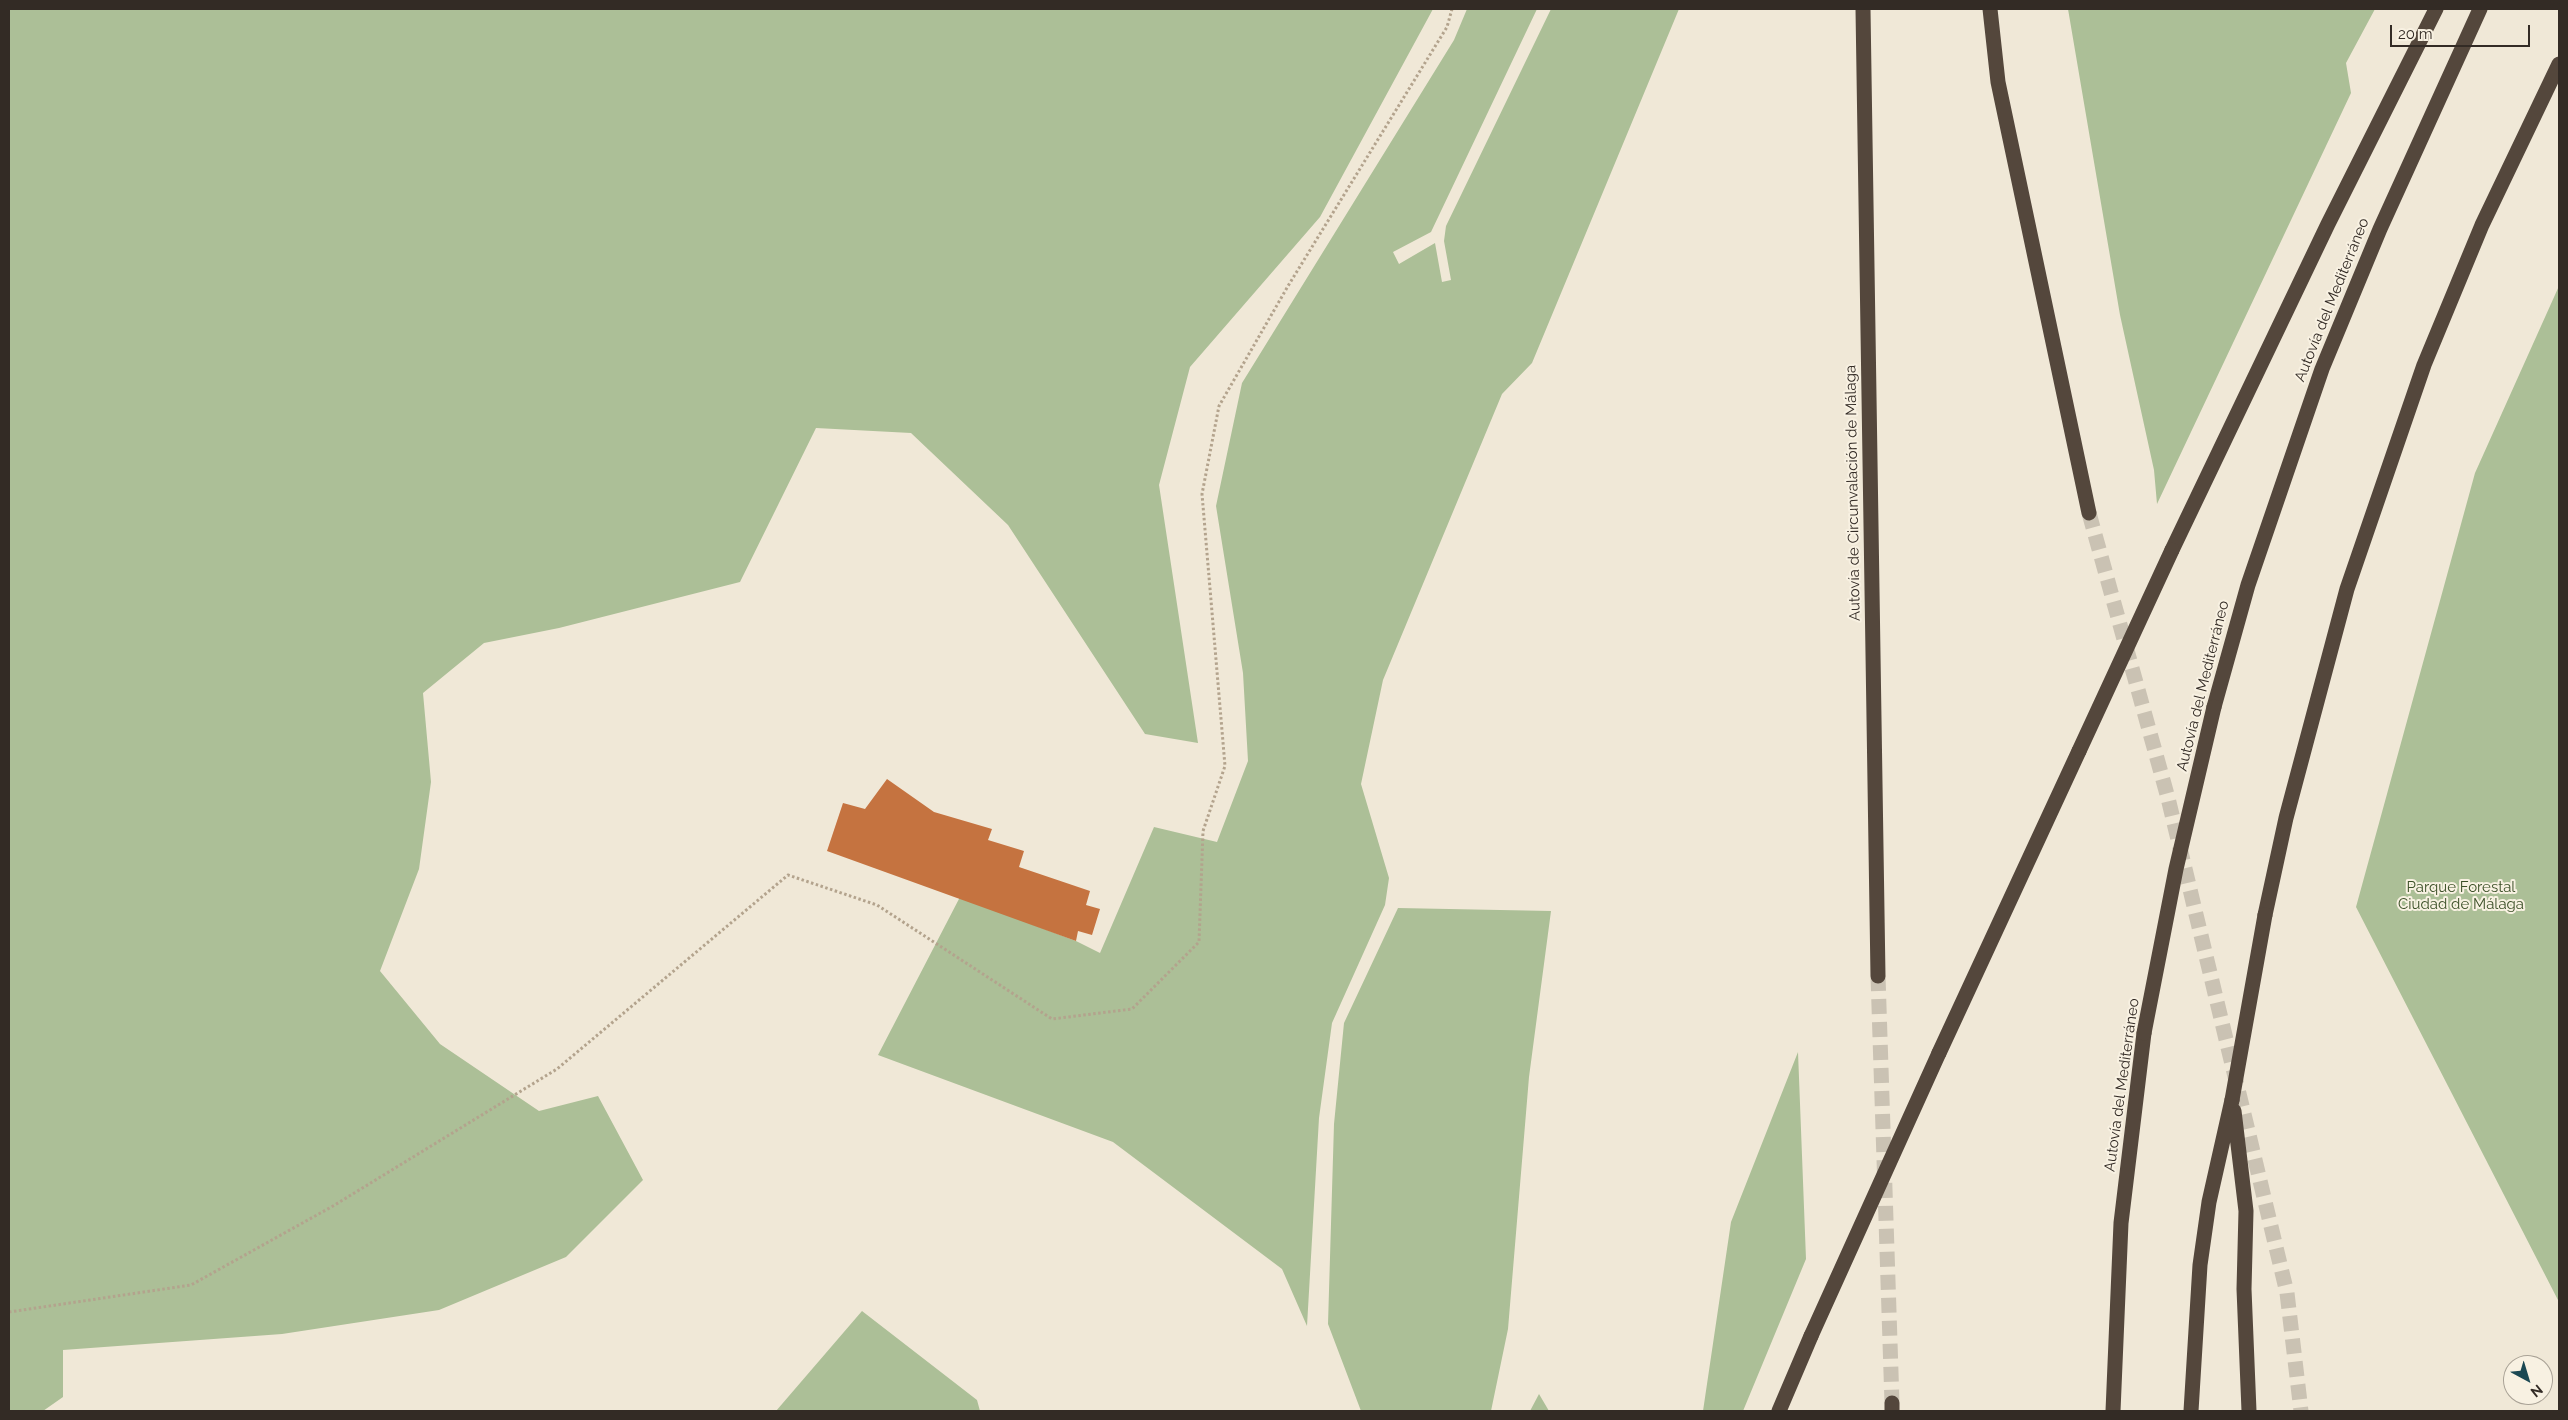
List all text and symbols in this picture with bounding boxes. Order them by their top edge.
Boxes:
scale bar [2393,15,2533,47]
text: 20 m [2398,25,2433,43]
street label: Autovía del Mediterráneo [2291,215,2373,385]
street label: Autovía de Circunvalación de Málaga [1842,365,1864,621]
street label: Autovía del Mediterráneo [2173,599,2233,773]
park label: Parque Forestal Ciudad de Málaga [2398,878,2524,913]
street label: Autovía del Mediterráneo [2101,997,2143,1173]
north arrow [2503,1355,2553,1405]
text: N [2528,1381,2546,1400]

